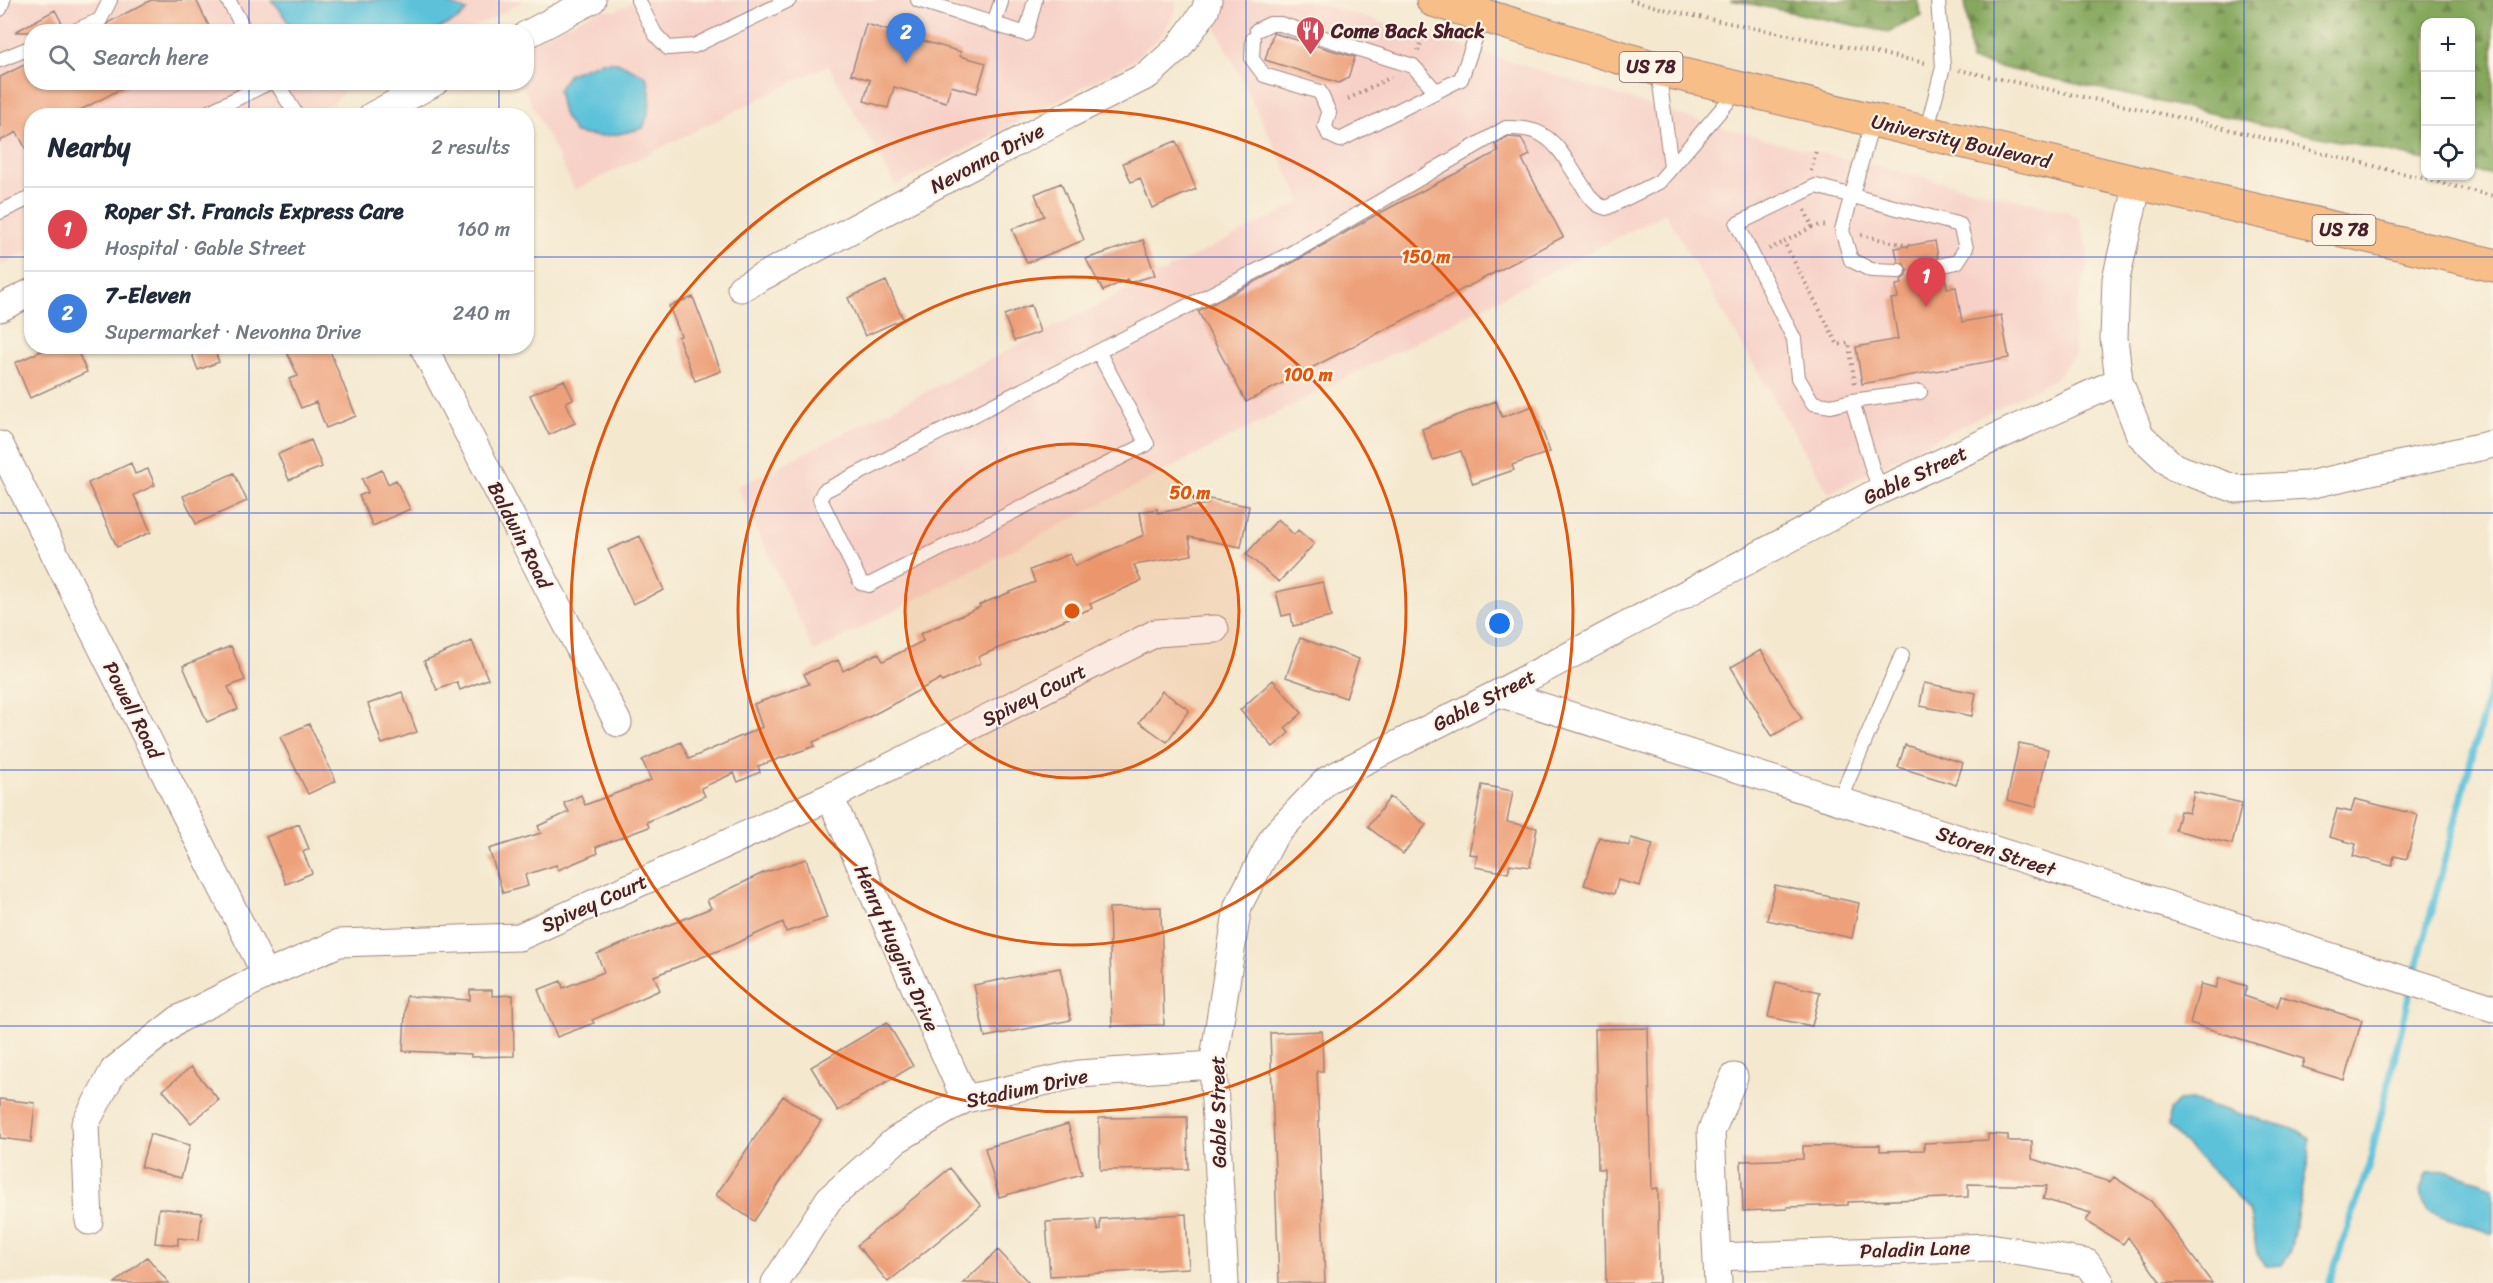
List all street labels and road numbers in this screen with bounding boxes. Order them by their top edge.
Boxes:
road number: US 78 [1620,52,1682,82]
street label: University Boulevard [1868,104,2055,179]
street label: Nevonna Drive [924,113,1051,203]
road number: US 78 [2312,215,2376,245]
street label: Gable Street [1857,436,1974,515]
street label: Baldwin Road [477,475,562,597]
street label: Spivey Court [976,654,1093,737]
street label: Powell Road [93,655,173,767]
street label: Gable Street [1426,659,1542,741]
street label: Storen Street [1932,816,2061,887]
street label: Henry Huggins Drive [844,859,949,1038]
street label: Spivey Court [535,864,653,943]
street label: Gable Street [1200,1055,1237,1168]
street label: Stadium Drive [963,1058,1091,1118]
street label: Paladin Lane [1859,1230,1971,1269]

